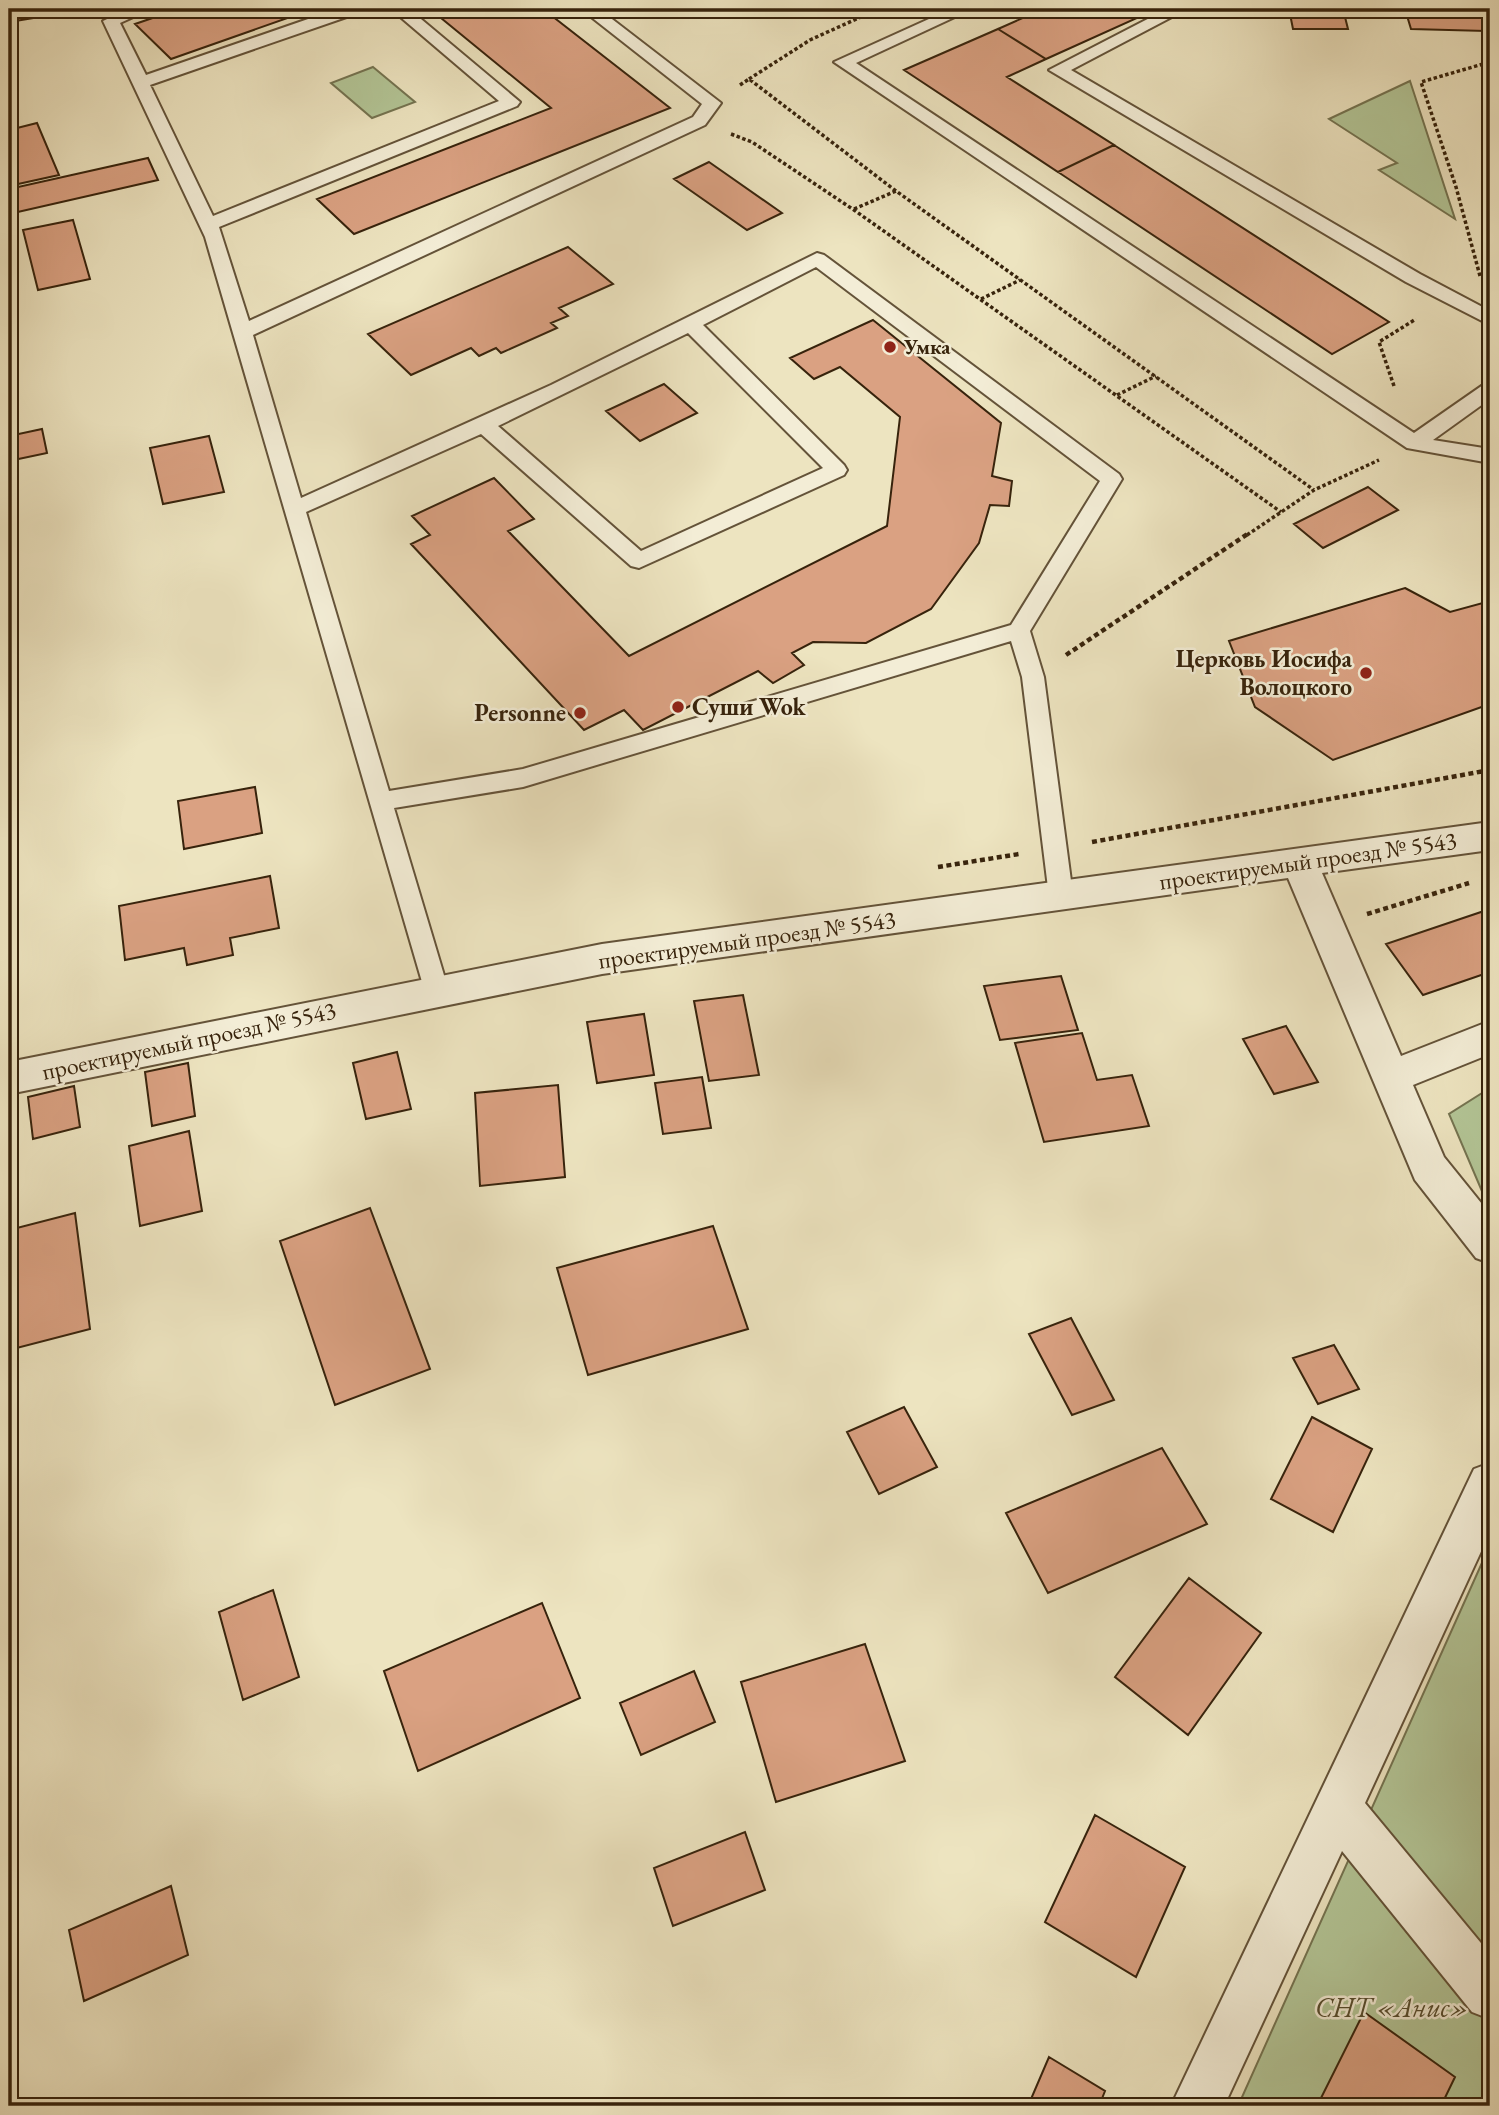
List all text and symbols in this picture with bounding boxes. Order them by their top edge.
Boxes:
place label: Умка [903,333,951,360]
marker: Умка [882,339,898,355]
place label: Церковь Иосифа Волоцкого [1176,643,1352,702]
marker: Церковь Иосифа Волоцкого [1358,665,1374,681]
place label: Суши Wok [692,691,806,723]
place label: Personne [474,697,566,728]
marker: Суши Wok [670,699,686,715]
marker: Personne [572,705,588,721]
street label: проектируемый проезд № 5543 [1157,824,1459,897]
street label: проектируемый проезд № 5543 [596,903,898,976]
street label: проектируемый проезд № 5543 [39,994,339,1087]
park label: СНТ «Анис» [1315,1989,1469,2025]

